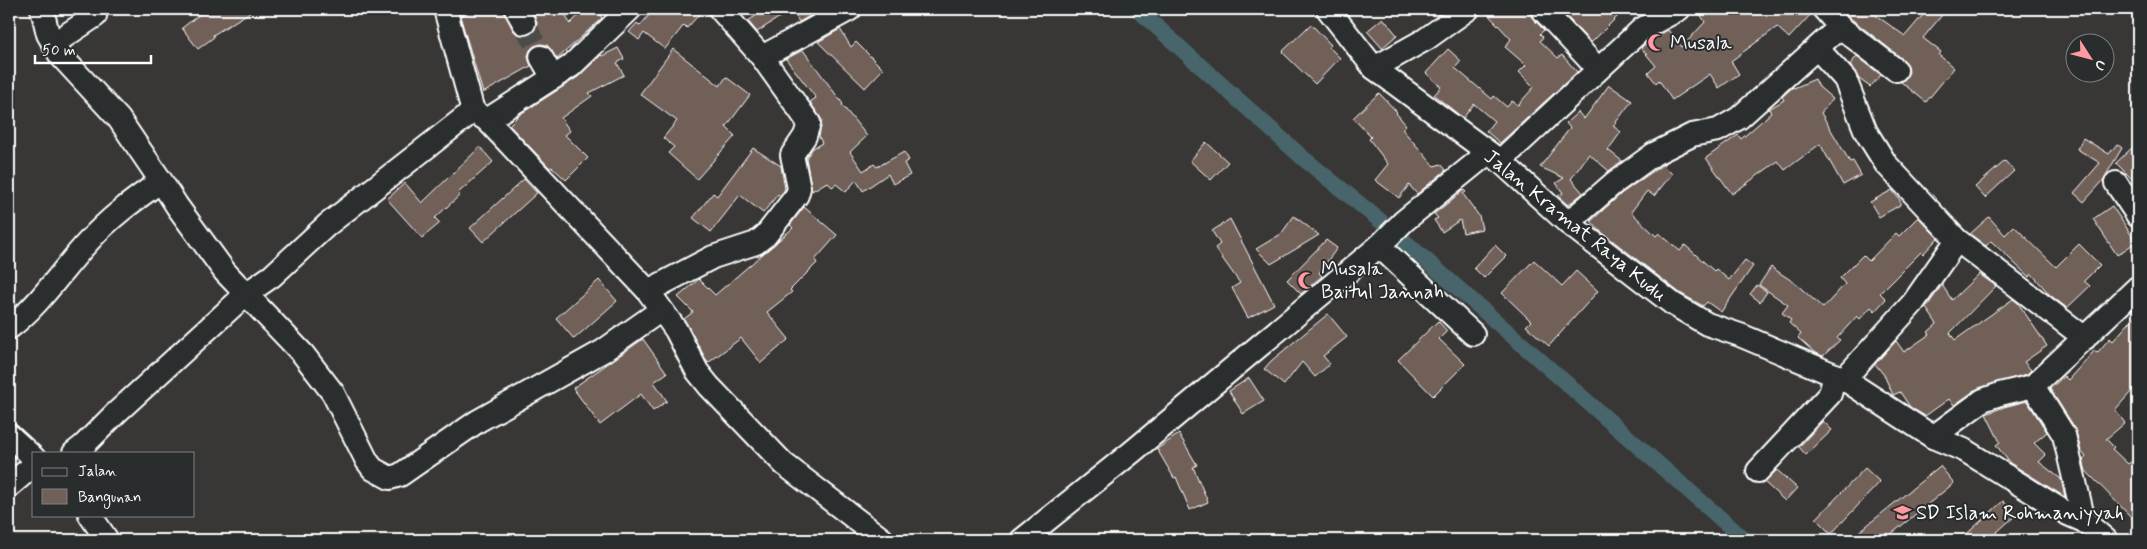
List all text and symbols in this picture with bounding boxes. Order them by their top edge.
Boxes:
place label: Musala [1670,30,1733,57]
scale bar [35,32,151,64]
mosque icon: Musala [1646,32,1666,52]
north arrow [2064,32,2114,82]
text: 50 m [42,41,76,61]
text: U [2090,56,2110,74]
street label: Jalan Kramat Raya Kudu [1478,144,1672,308]
place label: Musala Baitul Jannah [1321,256,1444,306]
mosque icon: Musala Baitul Jannah [1297,270,1317,290]
legend [32,452,195,516]
text: Jalan [78,462,117,482]
text: Bangunan [78,488,141,509]
place label: SD Islam Rohmaniyyah [1916,500,2124,527]
school or university icon: SD Islam Rohmaniyyah [1892,502,1912,522]

